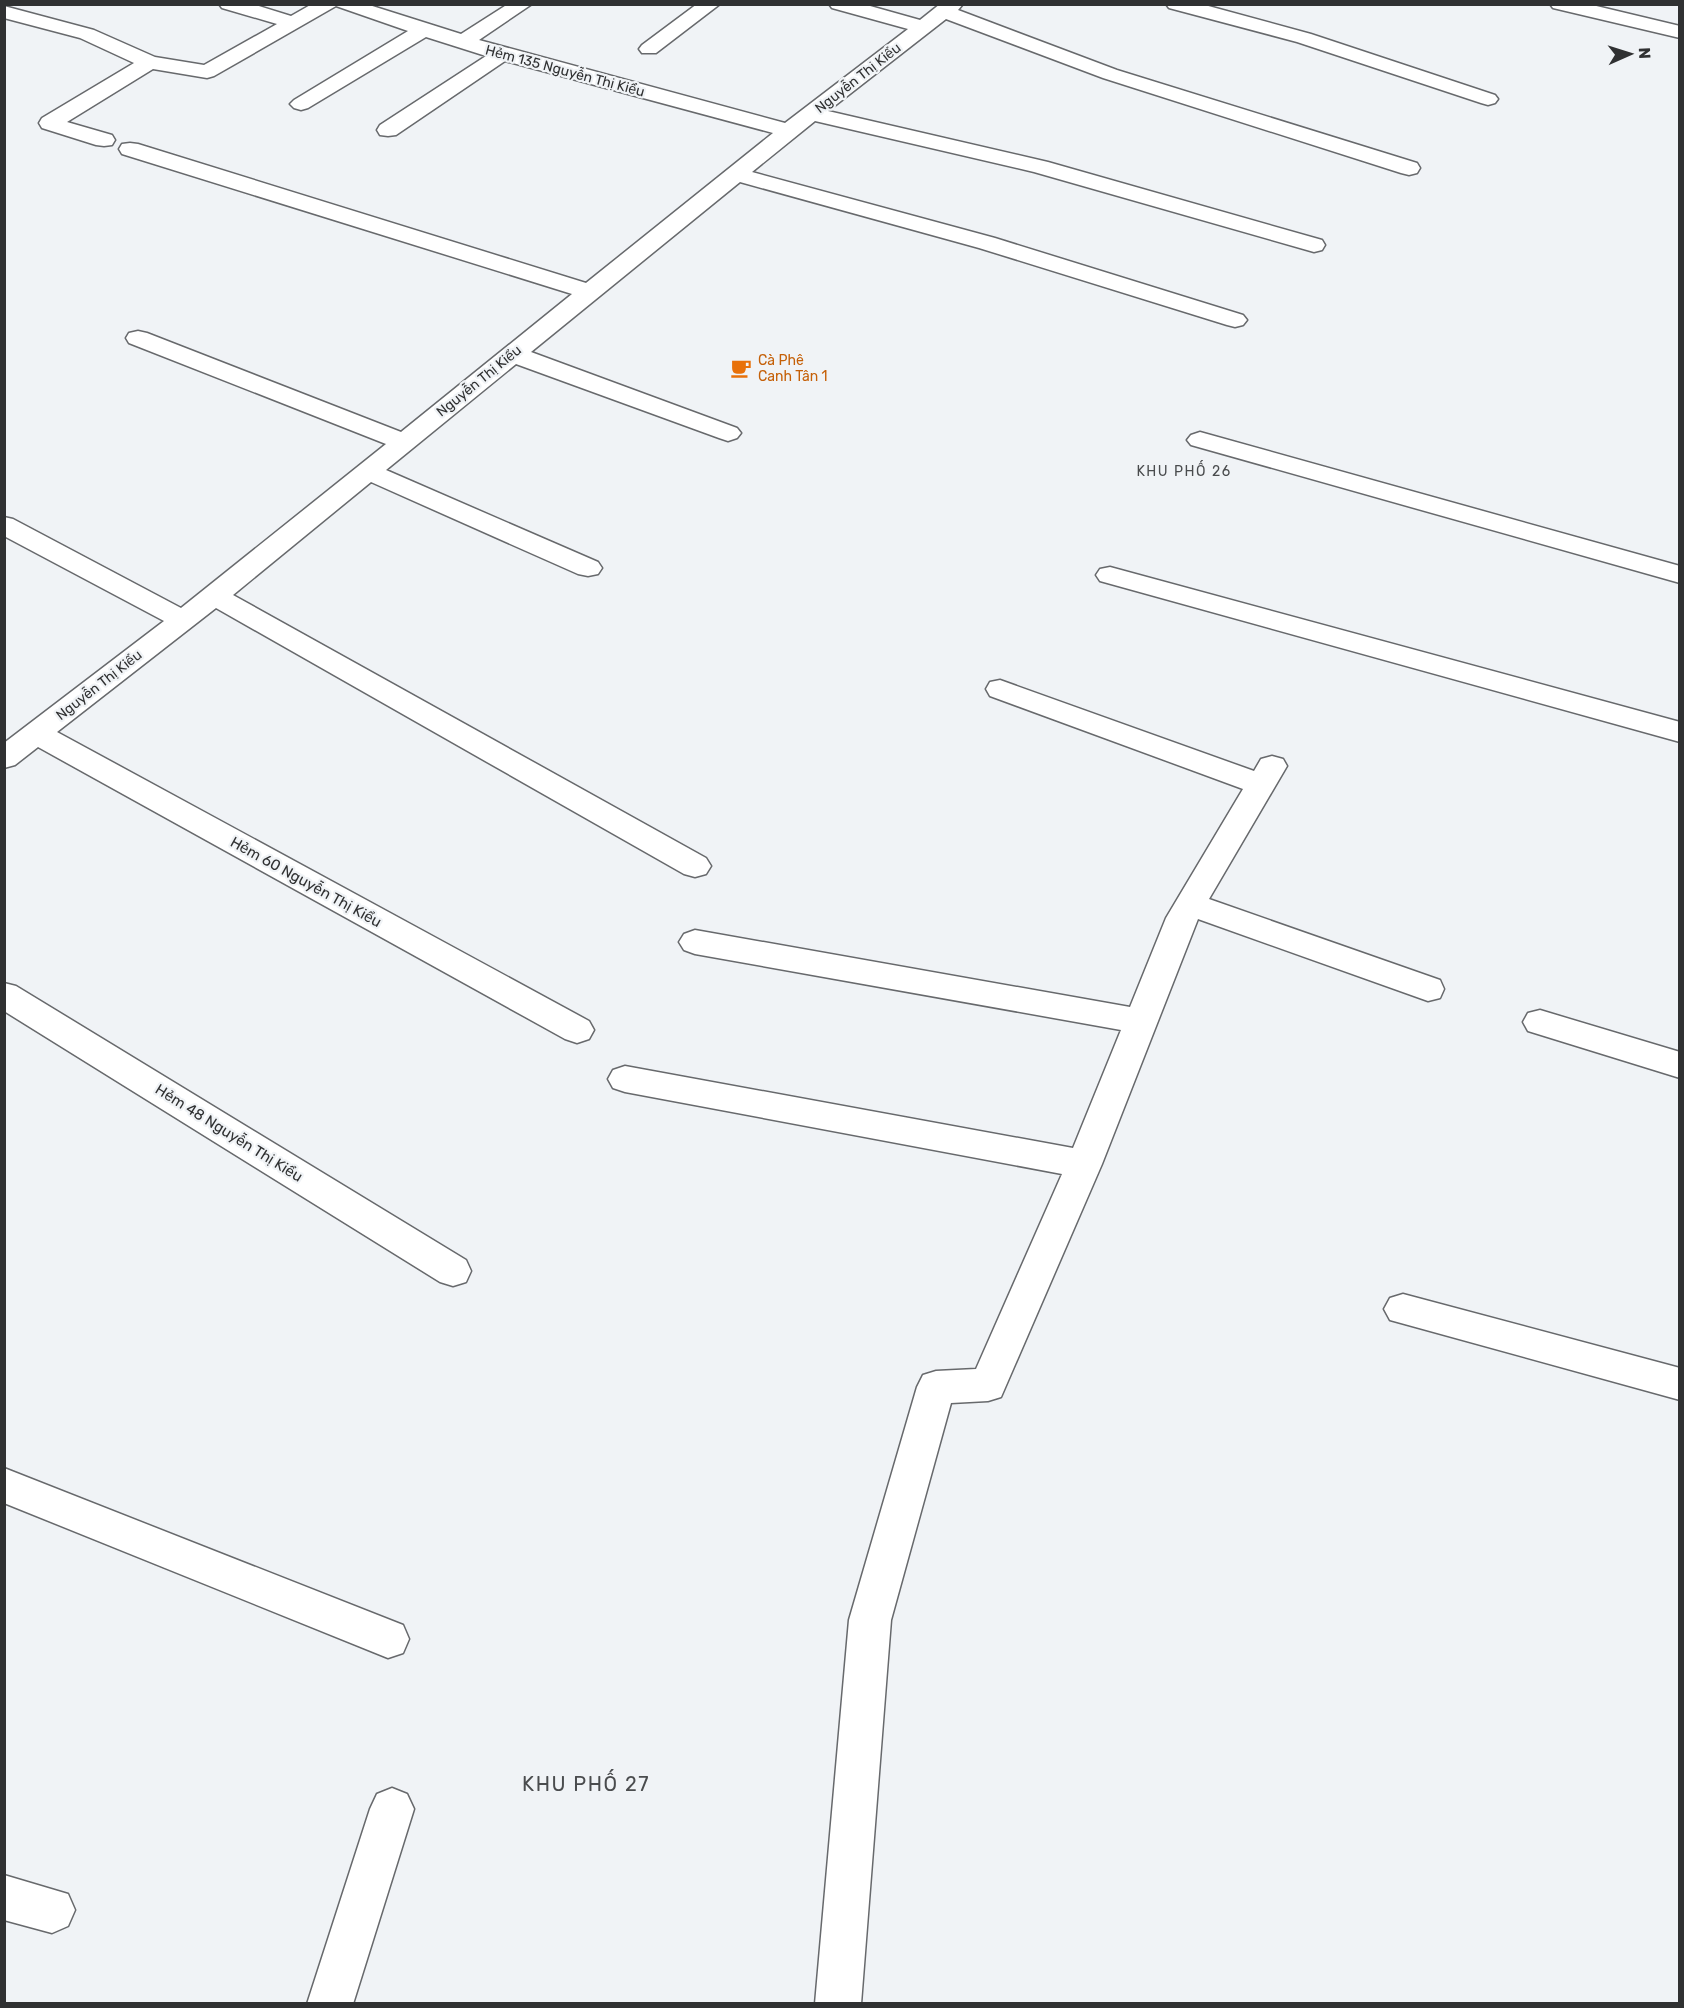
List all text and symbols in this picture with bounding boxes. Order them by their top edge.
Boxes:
north arrow [1600,24,1660,84]
street label: Nguyễn Thị Kiểu [811,38,904,117]
street label: Hẻm 135 Nguyễn Thị Kiểu [484,41,647,100]
text: N [1635,47,1654,59]
street label: Nguyễn Thị Kiểu [433,341,525,420]
place label: Cà Phê Canh Tân 1 [758,352,828,385]
cafe icon: Cà Phê Canh Tân 1 [729,356,753,380]
district label: KHU PHỐ 26 [1136,460,1232,480]
street label: Nguyễn Thị Kiểu [52,645,145,724]
street label: Hẻm 60 Nguyễn Thị Kiểu [227,833,385,931]
street label: Hẻm 48 Nguyễn Thị Kiểu [152,1080,306,1186]
district label: KHU PHỐ 27 [522,1769,650,1796]

